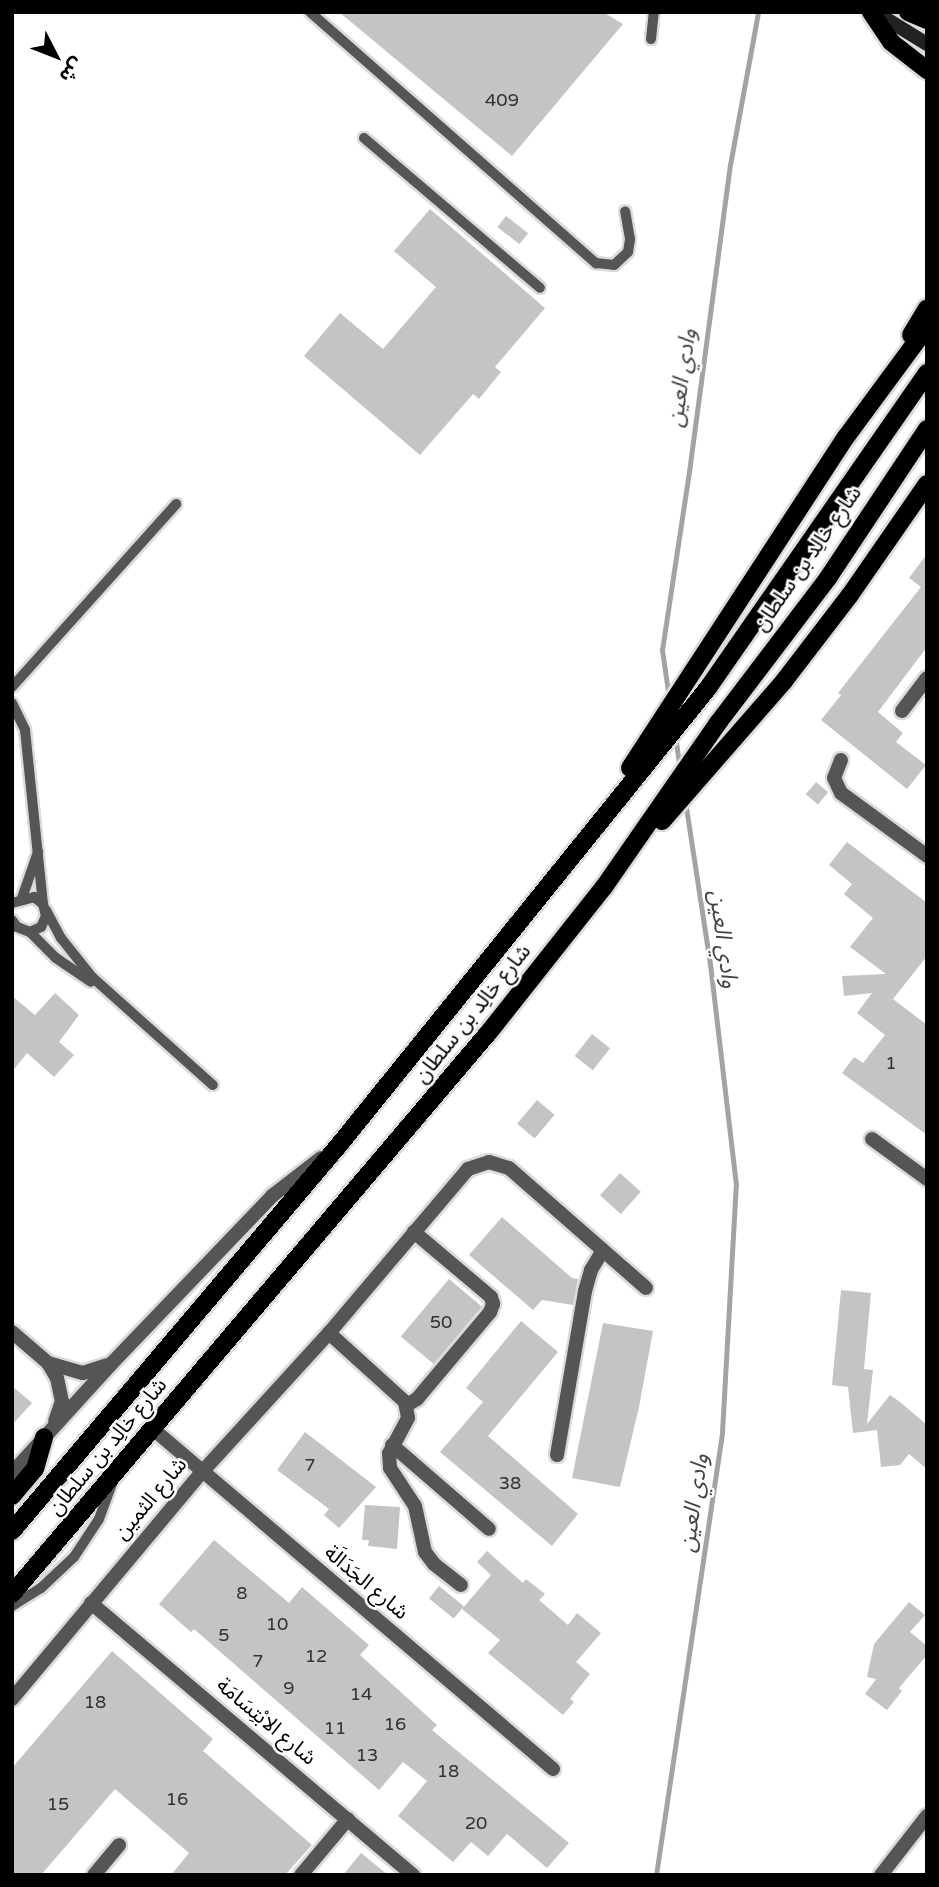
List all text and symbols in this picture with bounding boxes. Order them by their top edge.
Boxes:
north arrow [21,21,91,91]
text: ش [55,53,88,87]
house number: 409 [485,89,519,111]
water label: وادي العين [661,327,703,429]
street label: شارع خالِد بن سلطان [748,482,868,636]
water label: وادي العين [702,888,744,990]
street label: شارع خالِد بن سلطان [409,939,537,1089]
house number: 1 [885,1052,897,1074]
house number: 50 [430,1311,452,1333]
street label: شارع خالِد بن سلطان [43,1373,173,1521]
water label: وادي العين [673,1452,715,1554]
street label: شارع الثمين [109,1453,193,1545]
house number: 7 [304,1454,316,1476]
house number: 38 [499,1472,521,1494]
street label: شارع الجَدَالَة [319,1541,413,1625]
house number: 8 [236,1582,248,1604]
house number: 10 [266,1613,288,1635]
house number: 5 [218,1624,230,1646]
house number: 12 [305,1645,327,1667]
house number: 7 [252,1650,264,1672]
street label: شارع الابْتِسَامَة [211,1673,321,1771]
house number: 9 [283,1677,295,1699]
house number: 14 [350,1683,372,1705]
house number: 18 [84,1691,106,1713]
house number: 16 [384,1713,406,1735]
house number: 11 [324,1717,346,1739]
house number: 13 [356,1744,378,1766]
house number: 18 [437,1760,459,1782]
house number: 16 [166,1788,188,1810]
house number: 15 [47,1793,69,1815]
house number: 20 [465,1812,487,1834]

